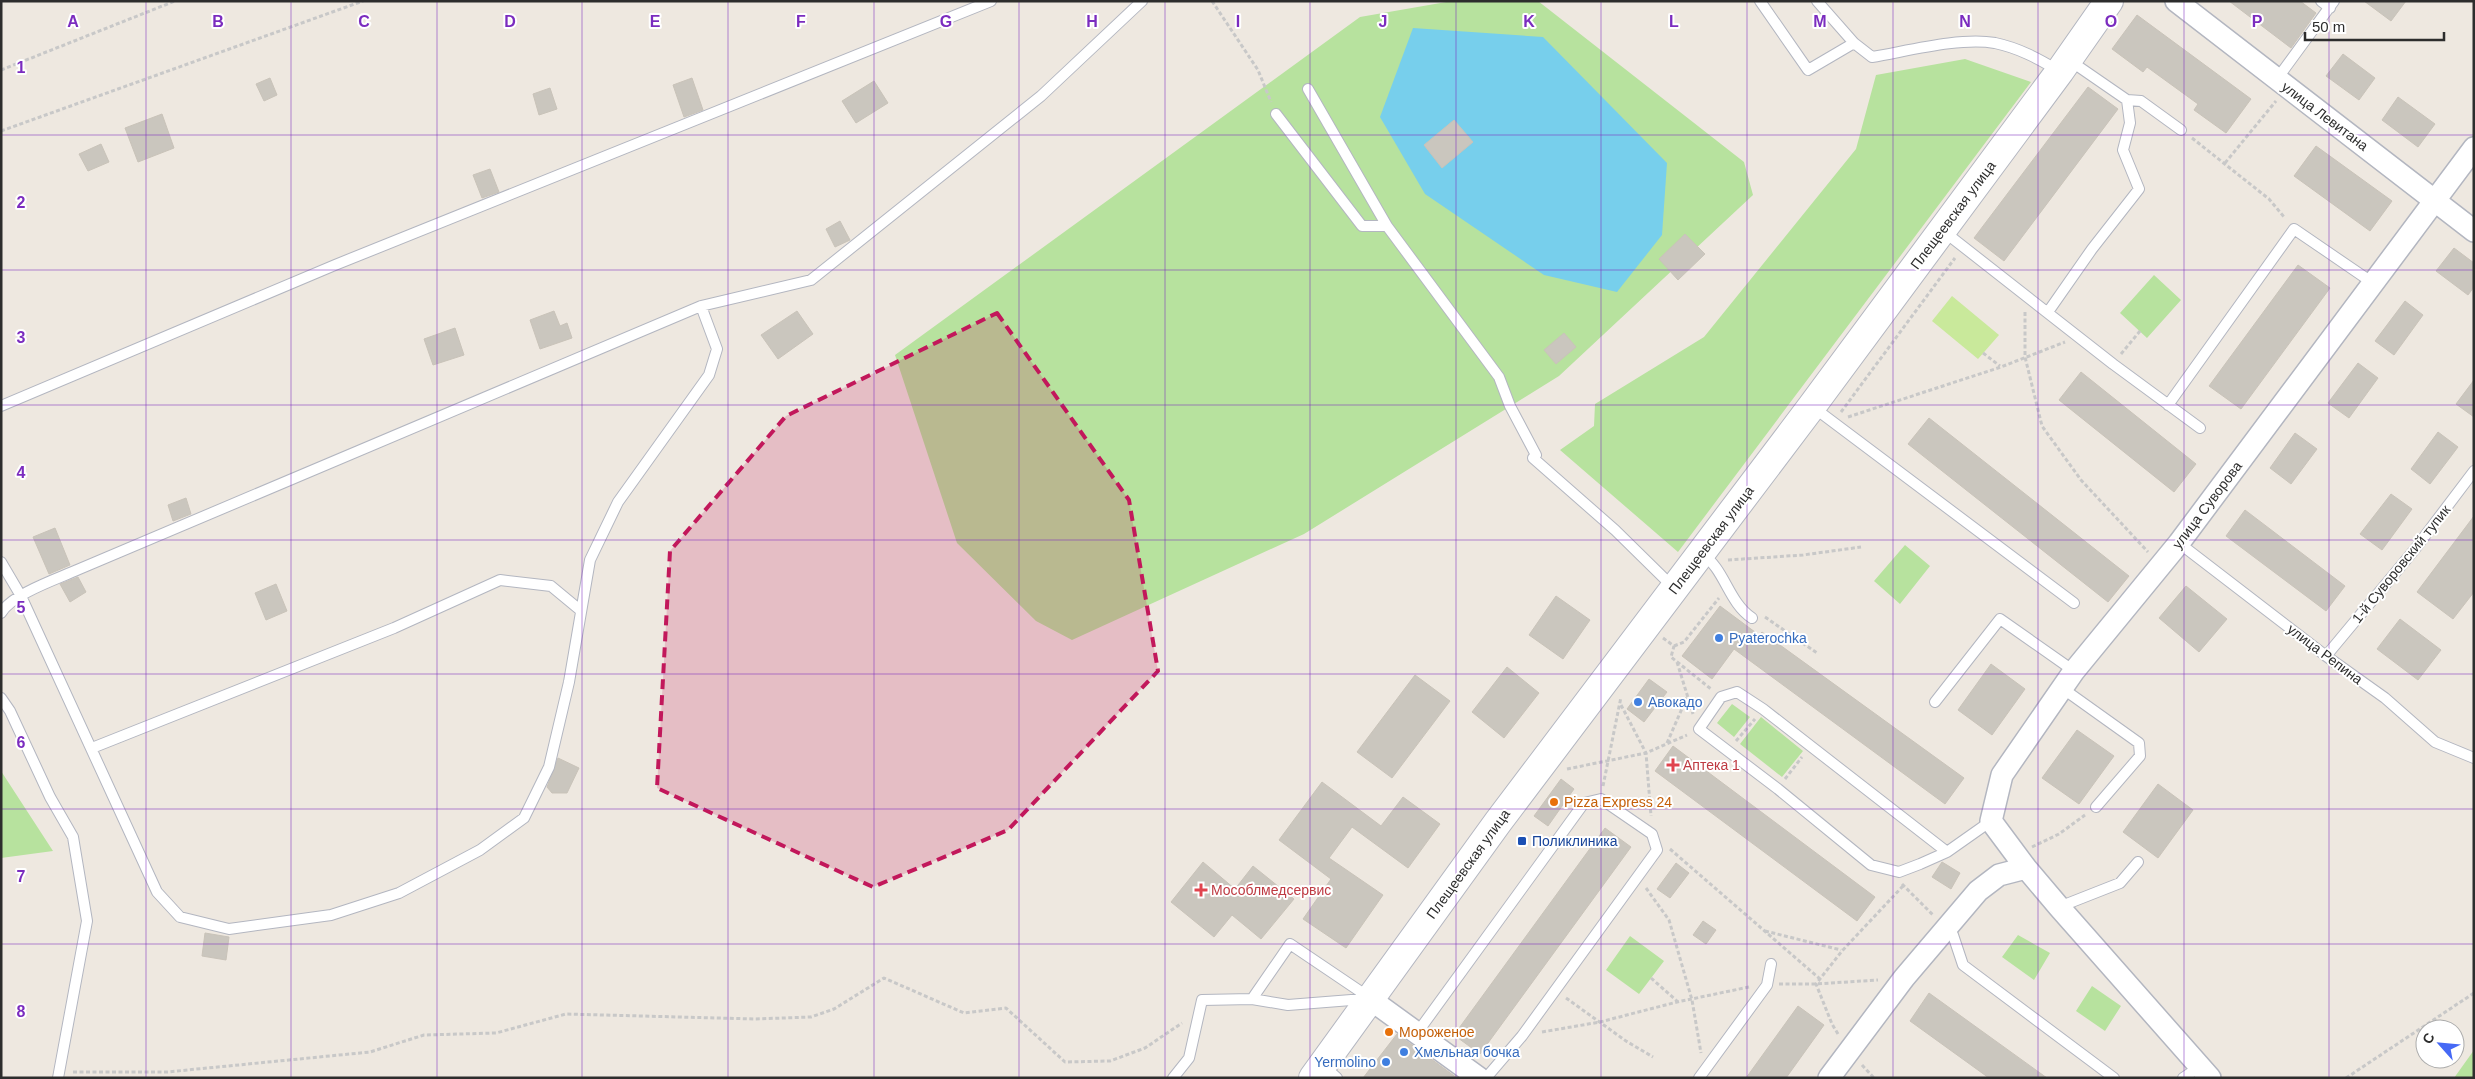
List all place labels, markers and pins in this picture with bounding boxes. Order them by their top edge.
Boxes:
place label: Pyaterochka [1729,630,1807,646]
marker: Pyaterochka [1713,632,1725,644]
place label: Авокадо [1648,694,1703,710]
marker: Авокадо [1632,696,1644,708]
place label: Аптека 1 [1683,757,1740,773]
marker: Аптека 1 [1667,759,1679,771]
place label: Pizza Express 24 [1564,794,1672,810]
marker: Pizza Express 24 [1548,796,1560,808]
place label: Поликлиника [1532,833,1618,849]
marker: Поликлиника [1516,835,1528,847]
place label: Мособлмедсервис [1211,882,1331,898]
marker: Мособлмедсервис [1195,884,1207,896]
place label: Мороженое [1399,1024,1475,1040]
marker: Мороженое [1383,1026,1395,1038]
place label: Хмельная бочка [1414,1044,1520,1060]
marker: Хмельная бочка [1398,1046,1410,1058]
place label: Yermolino [1314,1054,1376,1070]
marker: Yermolino [1380,1056,1392,1068]

